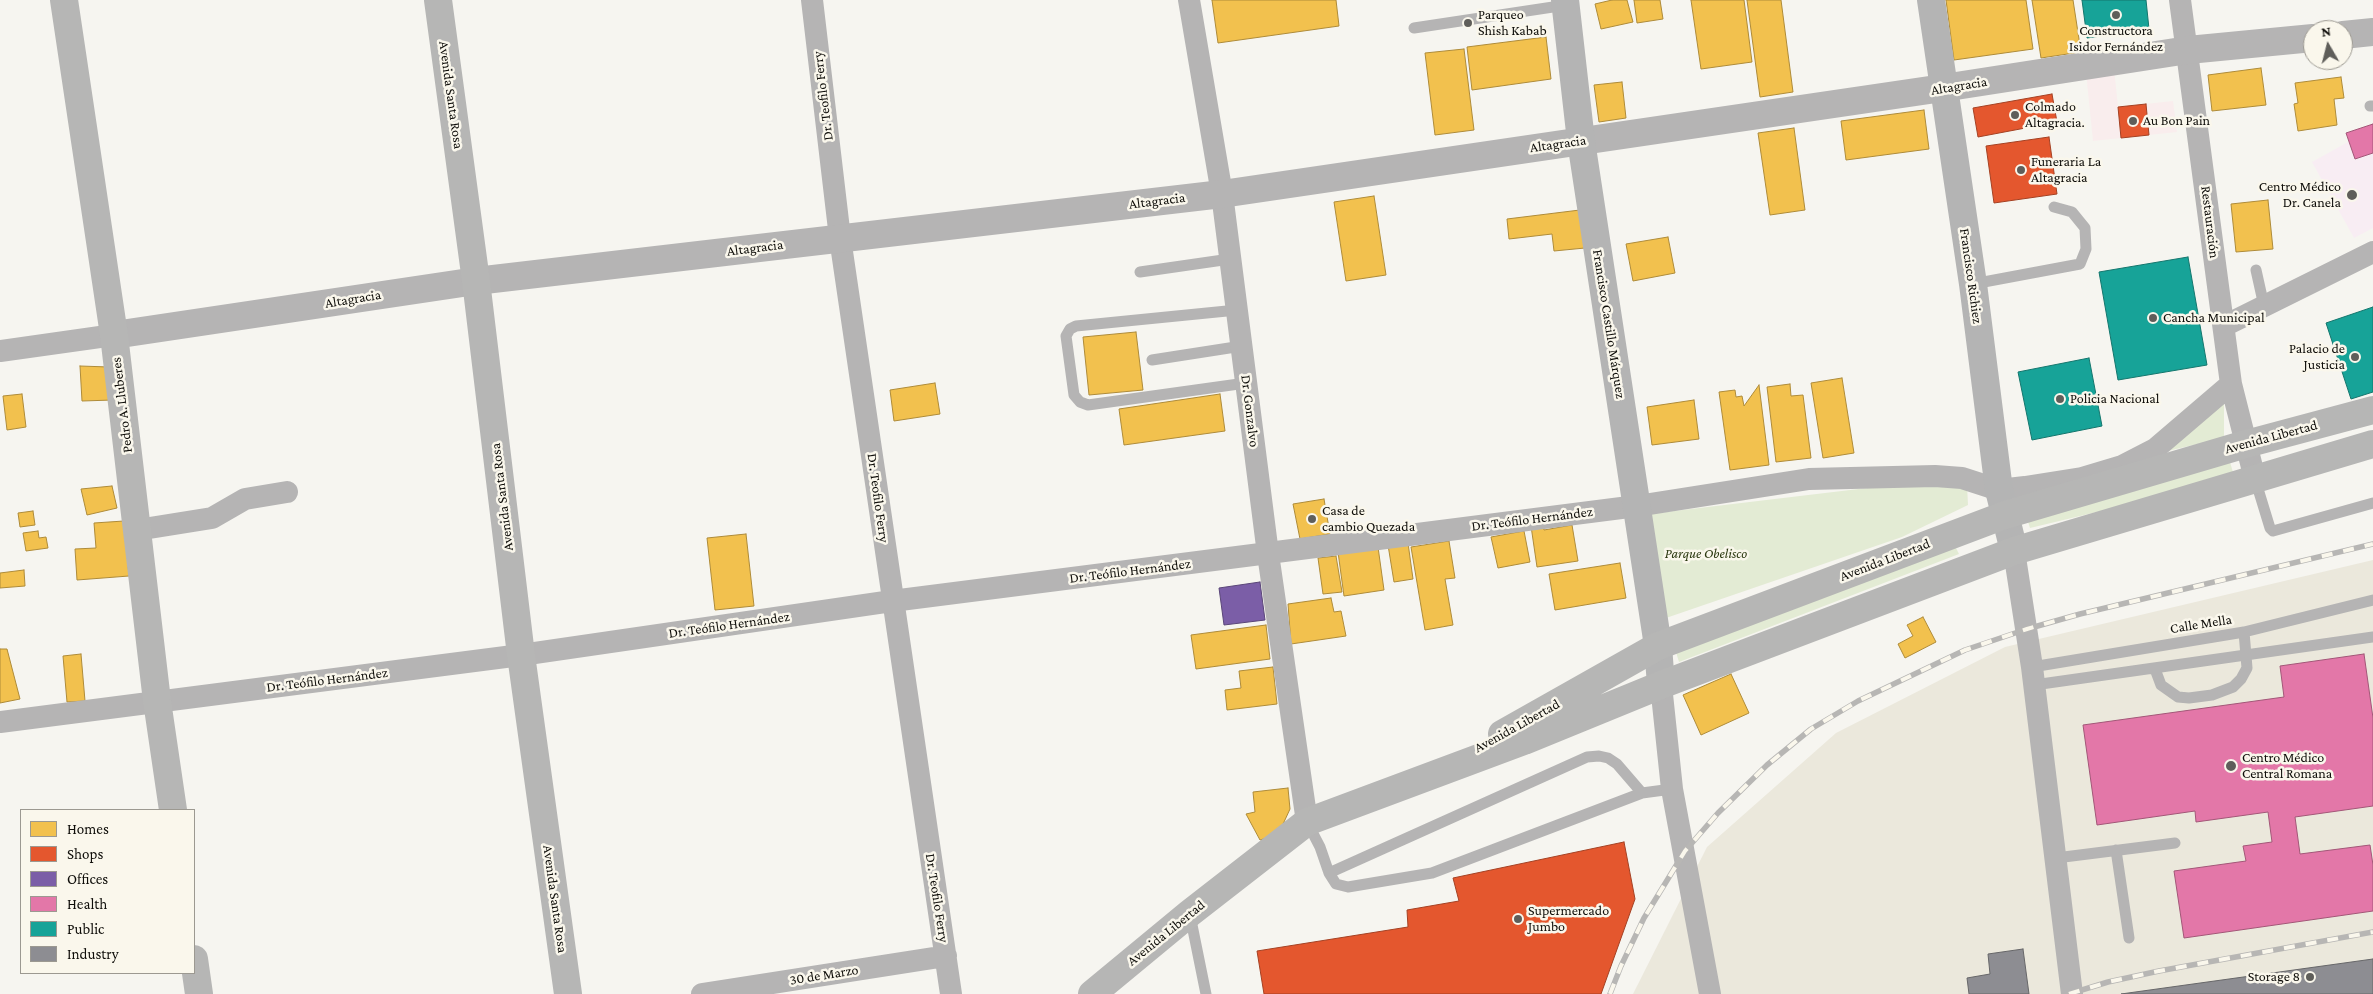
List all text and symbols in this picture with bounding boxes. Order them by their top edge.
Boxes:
place label: Parqueo Shish Kabab [1478,7,1547,40]
marker: Constructora Isidor Fernández [2110,9,2122,21]
marker: Parqueo Shish Kabab [1462,17,1474,29]
north arrow [2303,20,2353,70]
place label: Constructora Isidor Fernández [2069,23,2163,56]
text: N [2320,23,2332,40]
street label: Avenida Santa Rosa [435,40,467,150]
street label: Dr. Teofilo Ferry [809,50,837,142]
street label: Altagracia [1930,73,1988,99]
place label: Colmado Altagracia. [2025,99,2085,132]
marker: Colmado Altagracia. [2009,109,2021,121]
place label: Au Bon Pain [2143,113,2210,129]
marker: Au Bon Pain [2127,115,2139,127]
street label: Altagracia [1529,132,1587,156]
place label: Funeraria La Altagracia [2031,154,2101,186]
marker: Funeraria La Altagracia [2015,164,2027,176]
place label: Centro Médico Dr. Canela [2259,179,2341,212]
street label: Restauración [2197,185,2223,259]
marker: Centro Médico Dr. Canela [2345,188,2359,202]
street label: Altagracia [1128,189,1186,213]
street label: Francisco Richiez [1956,227,1986,325]
street label: Altagracia [726,236,784,260]
street label: Francisco Castillo Márquez [1589,248,1629,400]
street label: Altagracia [324,286,382,312]
place label: Cancha Municipal [2163,310,2265,326]
marker: Cancha Municipal [2147,312,2159,324]
place label: Palacio de Justicia [2289,341,2345,374]
marker: Palacio de Justicia [2349,351,2361,363]
street label: Pedro A. Lluberes [108,356,136,454]
street label: Dr. Gonzalvo [1237,374,1263,448]
place label: Policia Nacional [2070,391,2159,407]
marker: Policia Nacional [2054,393,2066,405]
street label: Avenida Libertad [2223,417,2319,457]
street label: Avenida Santa Rosa [487,442,517,552]
street label: Dr. Teofilo Ferry [863,452,893,544]
place label: Casa de cambio Quezada [1322,503,1415,536]
street label: Dr. Teófilo Hernández [1470,503,1594,535]
marker: Casa de cambio Quezada [1306,513,1318,525]
street label: Avenida Libertad [1838,535,1932,585]
park label: Parque Obelisco [1665,546,1747,562]
street label: Dr. Teófilo Hernández [1068,555,1192,587]
street label: Dr. Teófilo Hernández [667,608,791,642]
street label: Calle Mella [2169,611,2233,637]
street label: Dr. Teófilo Hernández [265,664,389,696]
street label: Avenida Libertad [1471,696,1563,756]
place label: Centro Médico Central Romana [2242,750,2332,782]
marker: Centro Médico Central Romana [2224,759,2238,773]
legend [20,809,195,974]
text: Homes [67,821,109,837]
street label: Avenida Santa Rosa [539,844,571,954]
text: Shops [67,846,103,862]
street label: Dr. Teofilo Ferry [922,852,952,944]
text: Offices [67,871,108,887]
text: Health [67,896,107,912]
street label: Avenida Libertad [1124,897,1208,969]
place label: Supermercado Jumbo [1528,903,1609,936]
marker: Supermercado Jumbo [1512,913,1524,925]
text: Public [67,921,104,937]
text: Industry [67,946,119,962]
street label: 30 de Marzo [789,961,859,989]
place label: Storage 8 [2248,969,2300,985]
marker: Storage 8 [2304,971,2316,983]

